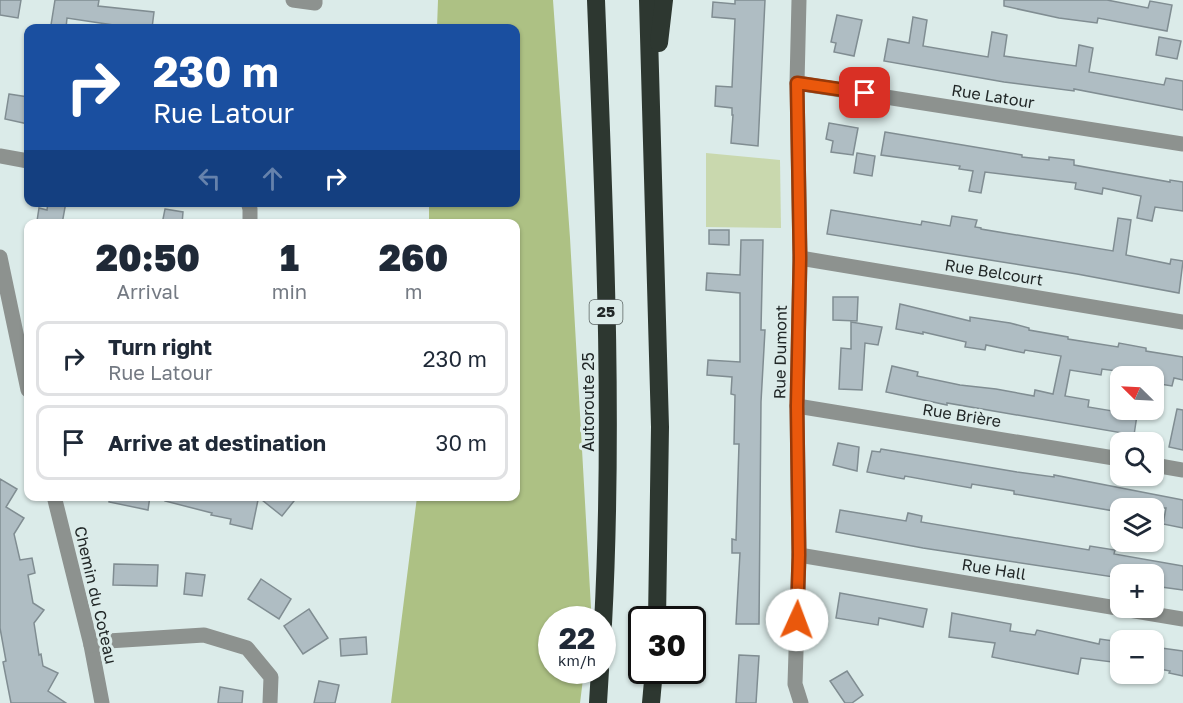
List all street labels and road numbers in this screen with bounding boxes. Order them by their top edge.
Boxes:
street label: Rue Latour [950,80,1036,112]
street label: Rue Belcourt [943,254,1045,290]
road number: 25 [590,300,622,324]
street label: Rue Dumont [769,305,791,399]
street label: Autoroute 25 [578,352,598,452]
street label: Rue Brière [921,399,1003,431]
street label: Chemin du Coteau [70,524,122,666]
street label: Rue Hall [960,554,1028,584]

